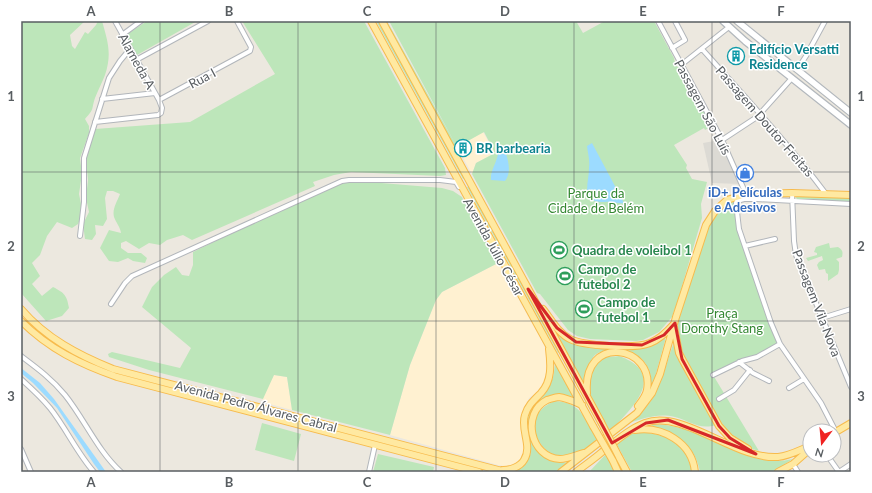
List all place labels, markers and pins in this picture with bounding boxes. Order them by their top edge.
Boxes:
place label: Edifício Versatti Residence [749,41,839,72]
building icon: Edifício Versatti Residence [726,46,746,66]
building icon: BR barbearia [453,138,473,158]
place label: BR barbearia [476,140,551,156]
shop icon: iD+ Películas e Adesivos [735,163,755,183]
place label: iD+ Películas e Adesivos [708,184,782,215]
sports icon: Quadra de voleibol 1 [549,240,569,260]
place label: Quadra de voleibol 1 [572,242,692,258]
place label: Campo de futebol 2 [578,261,636,292]
sports icon: Campo de futebol 2 [555,266,575,286]
place label: Campo de futebol 1 [597,294,655,325]
sports icon: Campo de futebol 1 [574,299,594,319]

